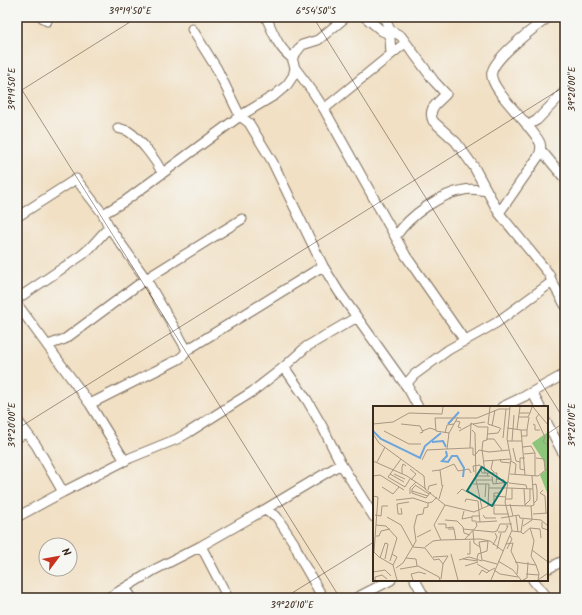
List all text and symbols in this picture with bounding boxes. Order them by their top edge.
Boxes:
text: 39°19'50"E [109,3,153,19]
text: 6°54'50"S [296,3,337,19]
text: 39°20'00"E [564,65,580,112]
text: 39°19'50"E [4,66,20,110]
text: 39°20'00"E [4,401,20,448]
text: 39°20'10"E [564,402,580,447]
inset map [373,406,548,581]
north arrow [38,537,78,577]
text: N [56,545,75,560]
text: 39°20'10"E [270,597,315,613]

